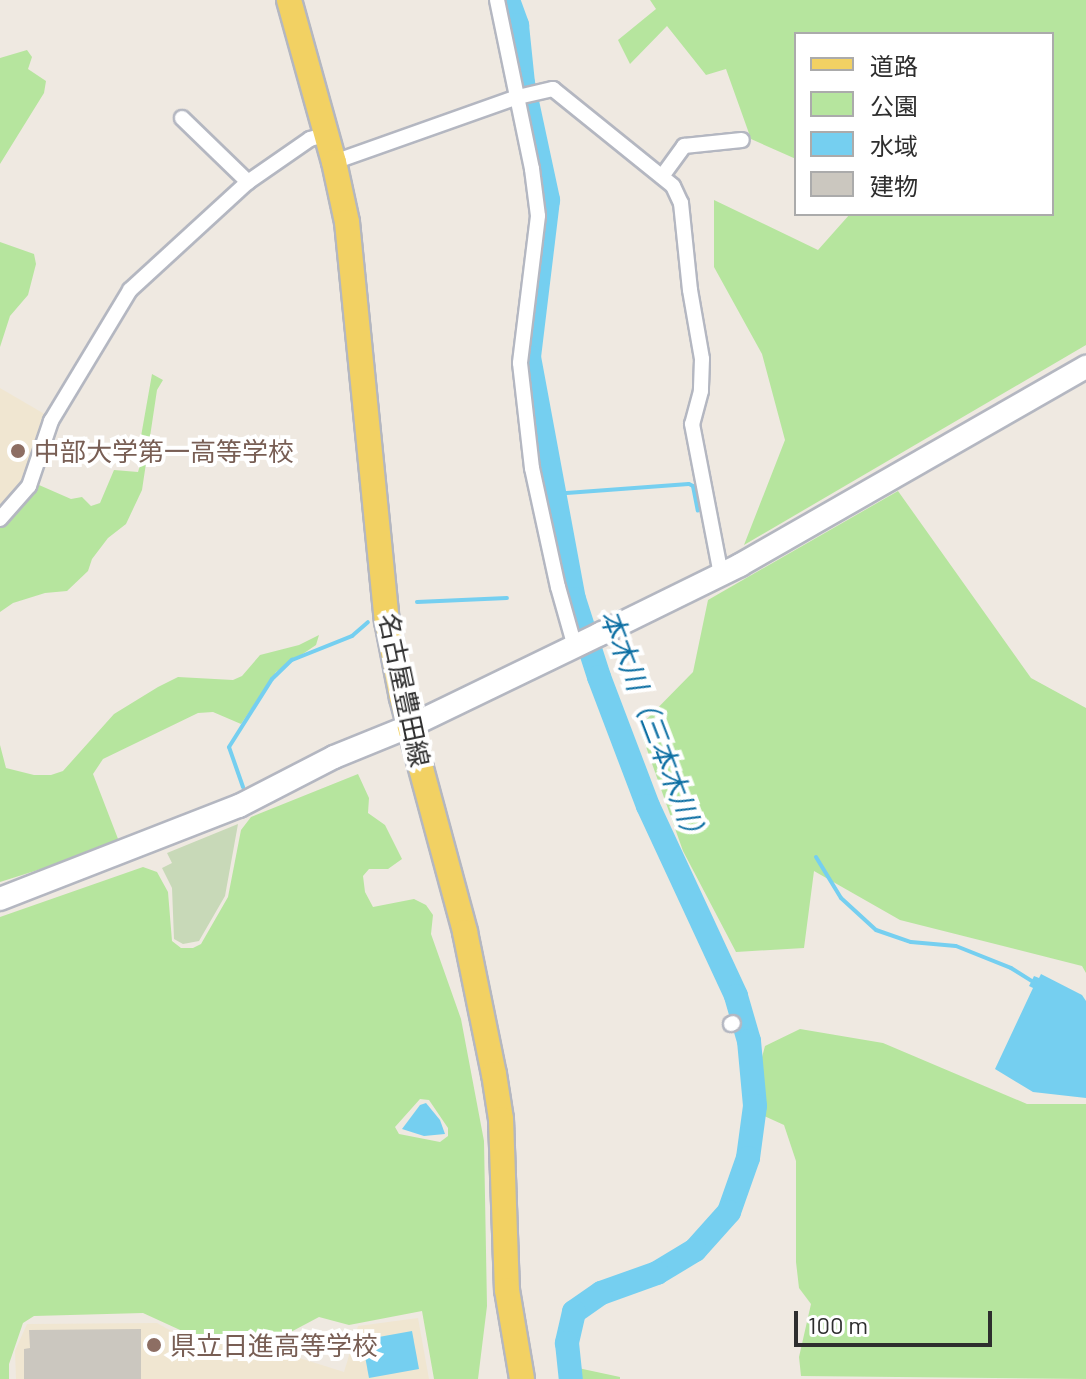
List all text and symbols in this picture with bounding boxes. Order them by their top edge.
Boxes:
legend [794,32,1054,216]
text: 道路 [870,51,918,80]
text: 公園 [870,91,918,120]
text: 水域 [870,131,918,160]
text: 建物 [870,171,918,200]
place label: 中部大学第一高等学校 [34,435,294,467]
marker: 中部大学第一高等学校 [9,442,27,460]
water label: 本木川（三本木川） [594,604,716,852]
street label: 名古屋豊田線 [374,610,436,770]
scale bar [798,1295,996,1345]
text: 100 m [808,1310,868,1339]
place label: 県立日進高等学校 [170,1329,378,1361]
marker: 県立日進高等学校 [145,1336,163,1354]

